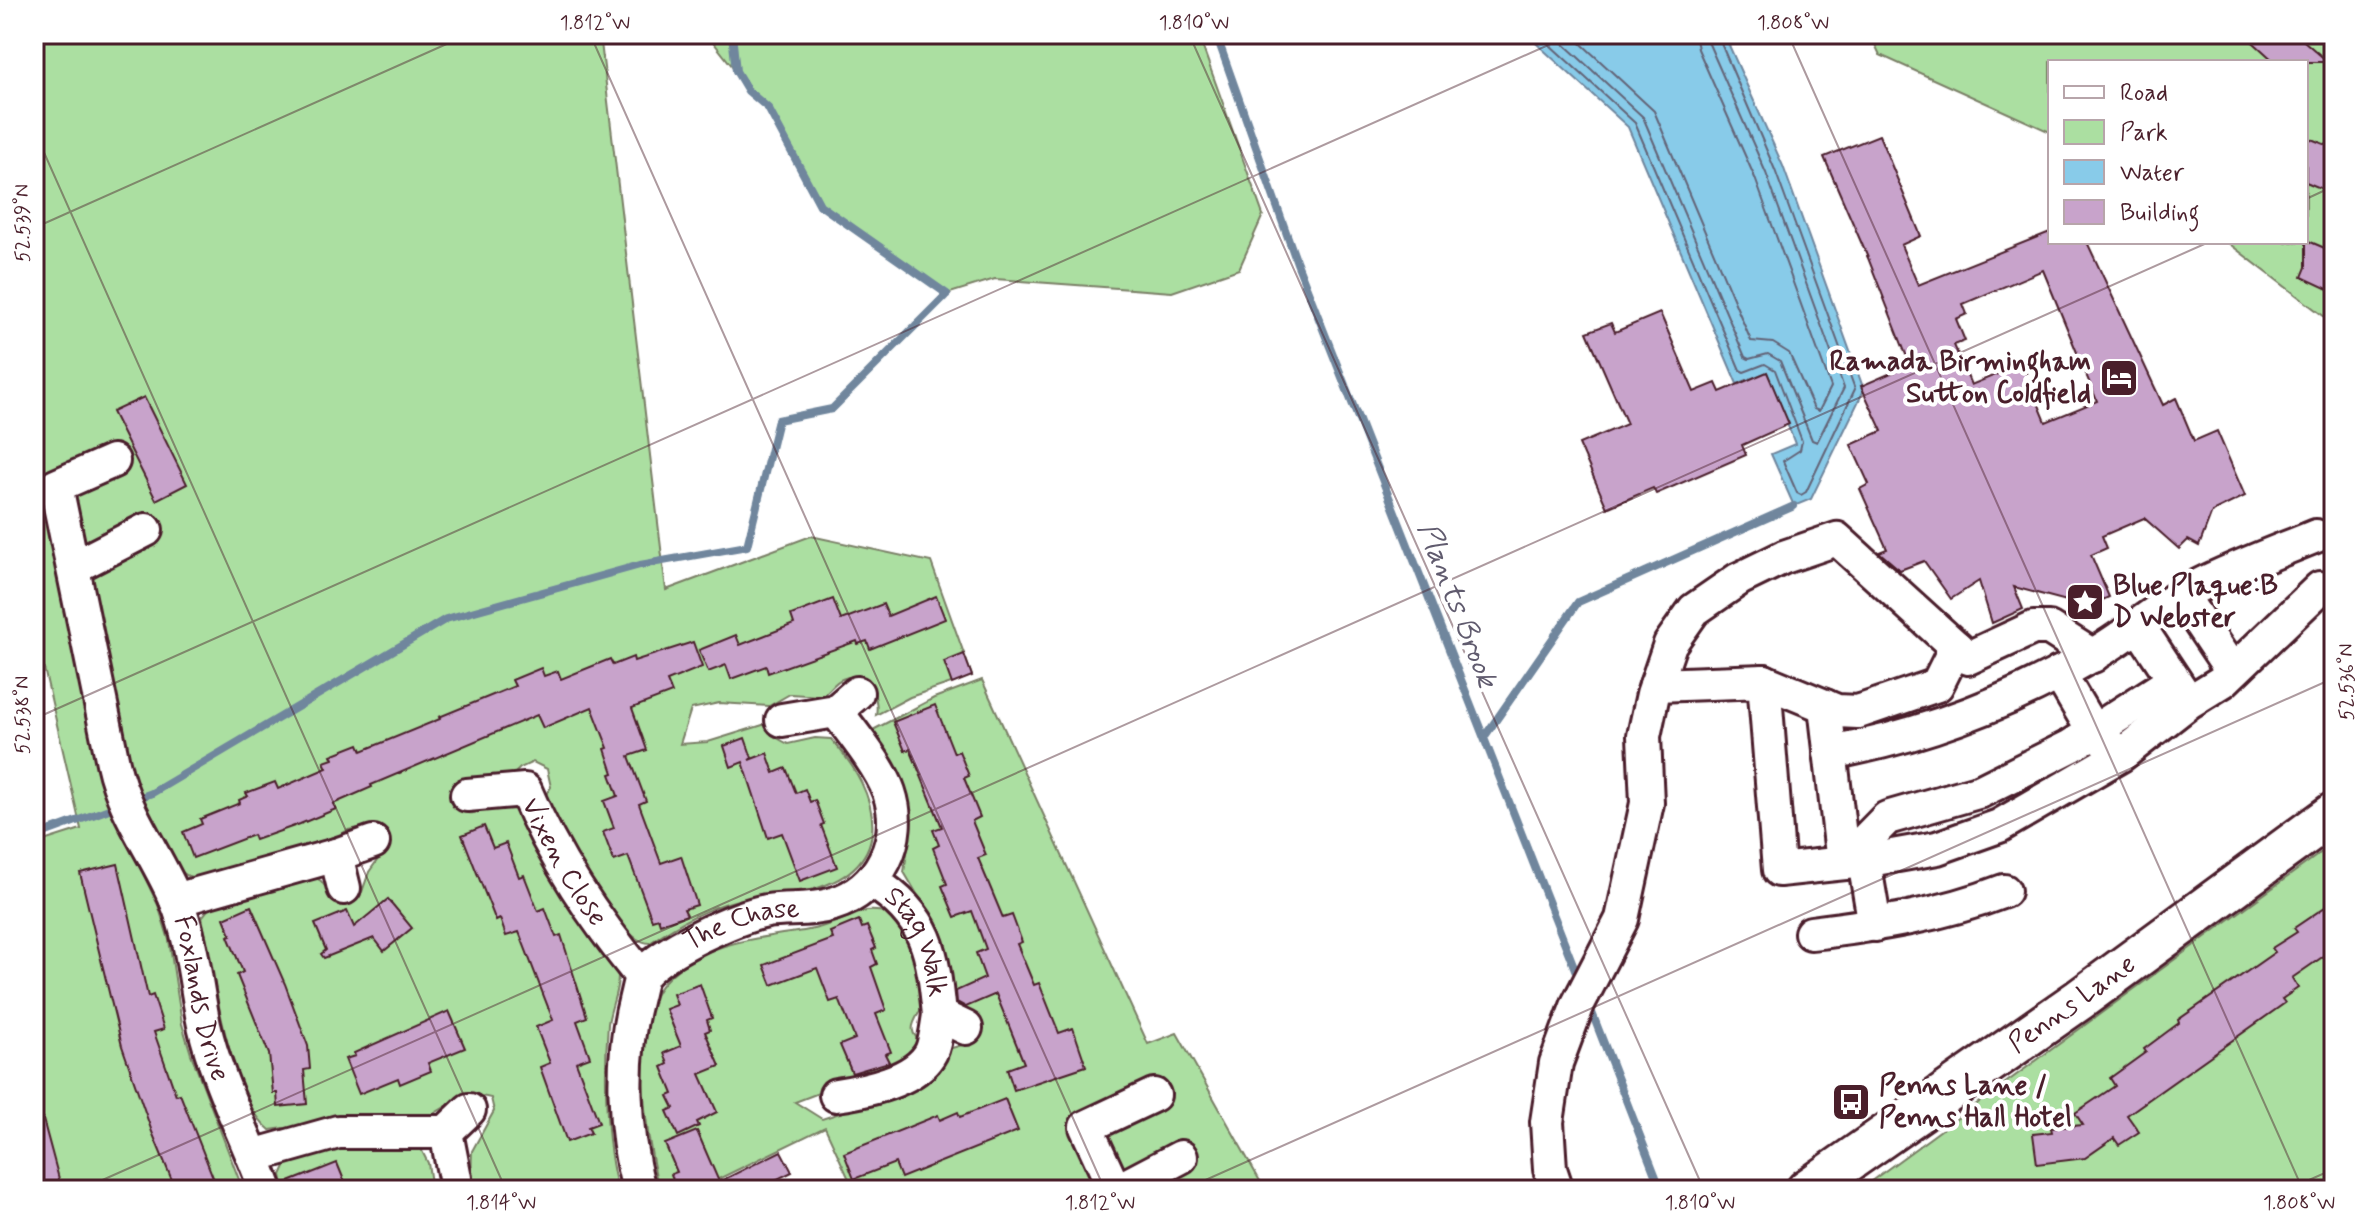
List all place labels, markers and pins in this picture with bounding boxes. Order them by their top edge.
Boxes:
place label: Ramada Birmingham Sutton Coldfield [1829,344,2091,413]
hotel icon: Ramada Birmingham Sutton Coldfield [2098,357,2140,399]
place label: Blue Plaque:B D Webster [2113,568,2278,637]
place icon: Blue Plaque:B D Webster [2064,581,2106,623]
place label: Penns Lane / Penns Hall Hotel [1879,1068,2072,1137]
bus stop icon: Penns Lane / Penns Hall Hotel [1830,1081,1872,1123]

